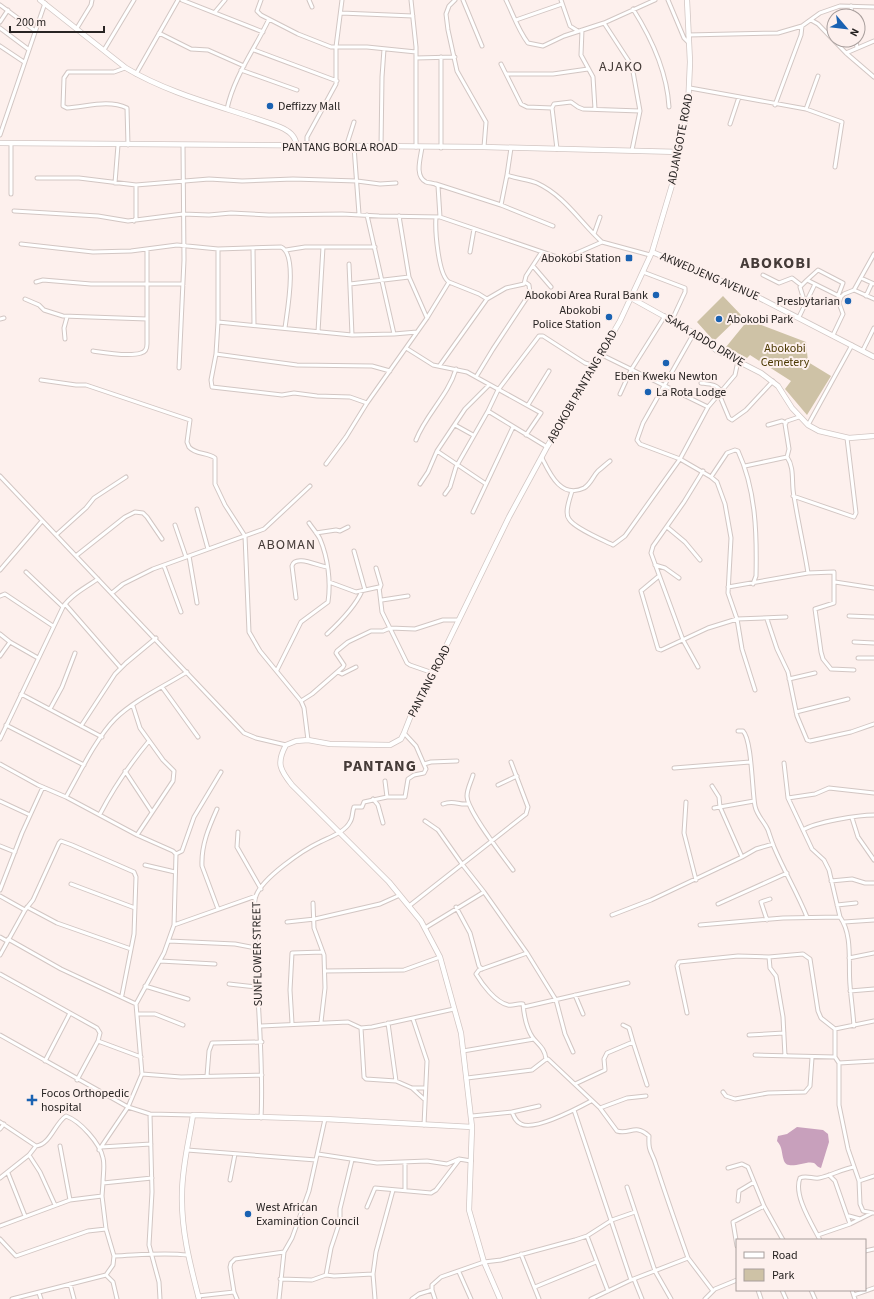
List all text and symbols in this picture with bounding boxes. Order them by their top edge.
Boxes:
scale bar [10,8,104,34]
north arrow [826,8,866,48]
text: 200 m [16,14,46,31]
text: N [846,26,863,39]
district label: AJAKO [599,57,643,77]
street label: ADJANGOTE ROAD [663,92,698,186]
place label: Deffizzy Mall [278,98,340,115]
marker: Deffizzy Mall [265,101,275,111]
street label: PANTANG BORLA ROAD [282,139,398,156]
street label: AKWEDJENG AVENUE [658,248,762,305]
place label: Abokobi Station [541,250,621,267]
district label: ABOKOBI [739,252,812,274]
marker: Abokobi Station [624,253,634,263]
place label: Abokobi Area Rural Bank [525,287,648,304]
marker: Abokobi Area Rural Bank [651,290,661,300]
place label: Presbytarian [776,293,840,310]
marker: Presbytarian [843,296,853,306]
place label: Abokobi Police Station [533,302,601,333]
street label: SAKA ADDO DRIVE [662,310,748,371]
place label: Abokobi Park [727,311,793,328]
marker: Abokobi Police Station [604,312,614,322]
marker: Abokobi Park [714,314,724,324]
street label: ABOKOBI PANTANG ROAD [543,327,622,446]
park label: Abokobi Cemetery [761,340,810,371]
marker: Eben Kweku Newton [661,358,671,368]
place label: Eben Kweku Newton [614,368,718,385]
place label: La Rota Lodge [656,384,726,401]
marker: La Rota Lodge [643,387,653,397]
district label: ABOMAN [258,535,316,555]
street label: PANTANG ROAD [404,642,455,720]
district label: PANTANG [343,755,417,777]
street label: SUNFLOWER STREET [248,901,267,1007]
place label: Focos Orthopedic hospital [41,1085,130,1116]
marker: Focos Orthopedic hospital [26,1094,38,1106]
place label: West African Examination Council [256,1199,359,1230]
marker: West African Examination Council [243,1209,253,1219]
legend [736,1239,866,1291]
text: Road [772,1247,798,1264]
text: Park [772,1267,794,1284]

